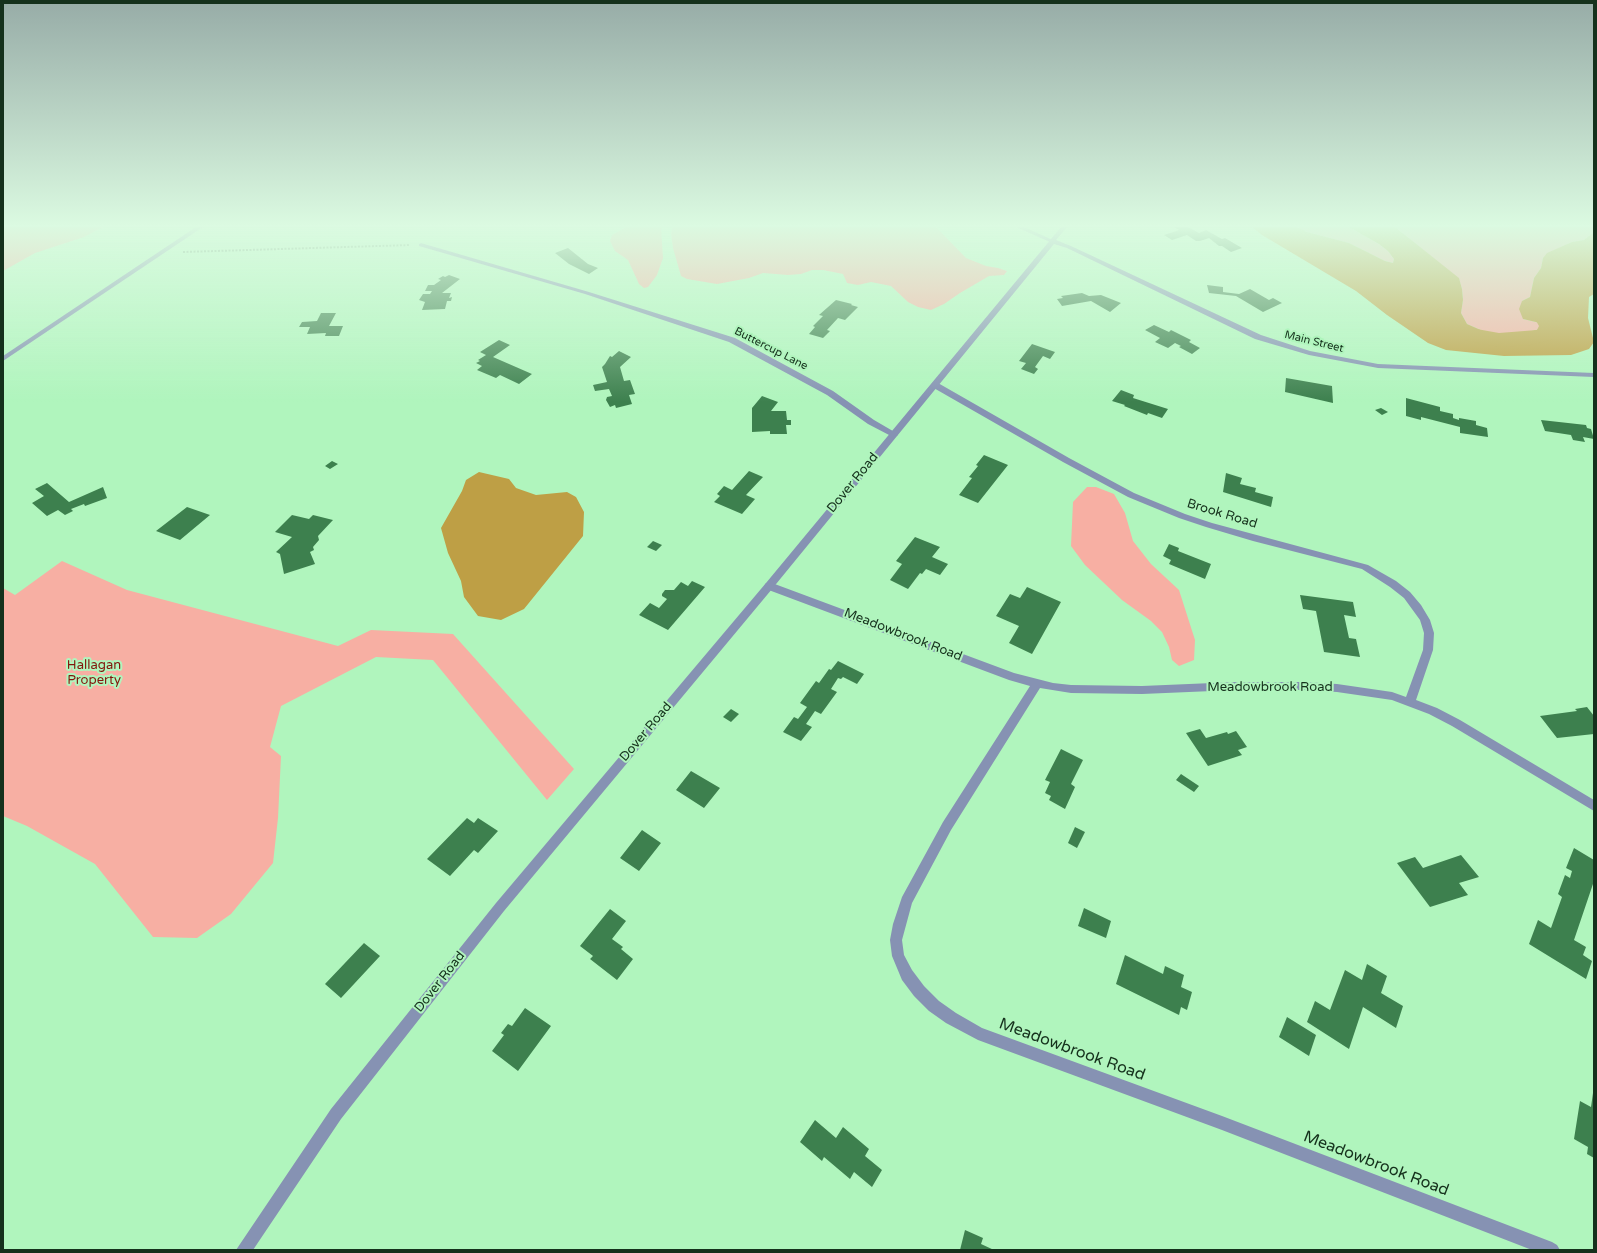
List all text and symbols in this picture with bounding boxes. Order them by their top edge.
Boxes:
street label: Buttercup Lane [732,325,810,373]
street label: Main Street [1283,328,1345,356]
street label: Dover Road [824,450,882,516]
street label: Brook Road [1185,496,1259,532]
street label: Meadowbrook Road [842,605,964,665]
park label: Hallagan Property [67,658,121,689]
street label: Meadowbrook Road [1207,680,1333,696]
street label: Dover Road [617,699,675,765]
street label: Dover Road [412,949,468,1015]
street label: Meadowbrook Road [996,1015,1148,1085]
street label: Meadowbrook Road [1301,1127,1451,1201]

